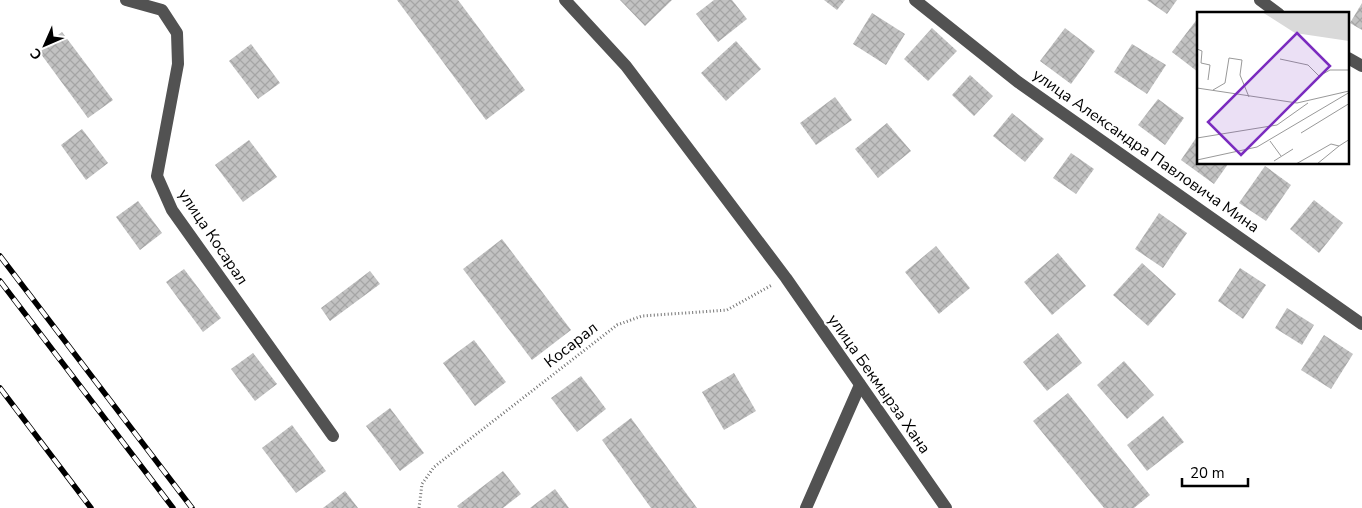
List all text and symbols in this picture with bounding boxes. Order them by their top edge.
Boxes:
inset map [1197,12,1350,165]
north arrow [20,20,70,70]
text: С [26,43,46,64]
street label: улица Александра Павловича Мина [1028,64,1264,238]
street label: улица Косарал [173,185,253,289]
street label: улица Бекмырза Хана [822,310,936,458]
street label: Косарал [540,317,602,373]
scale bar [1182,456,1248,488]
text: 20 m [1190,463,1225,483]

